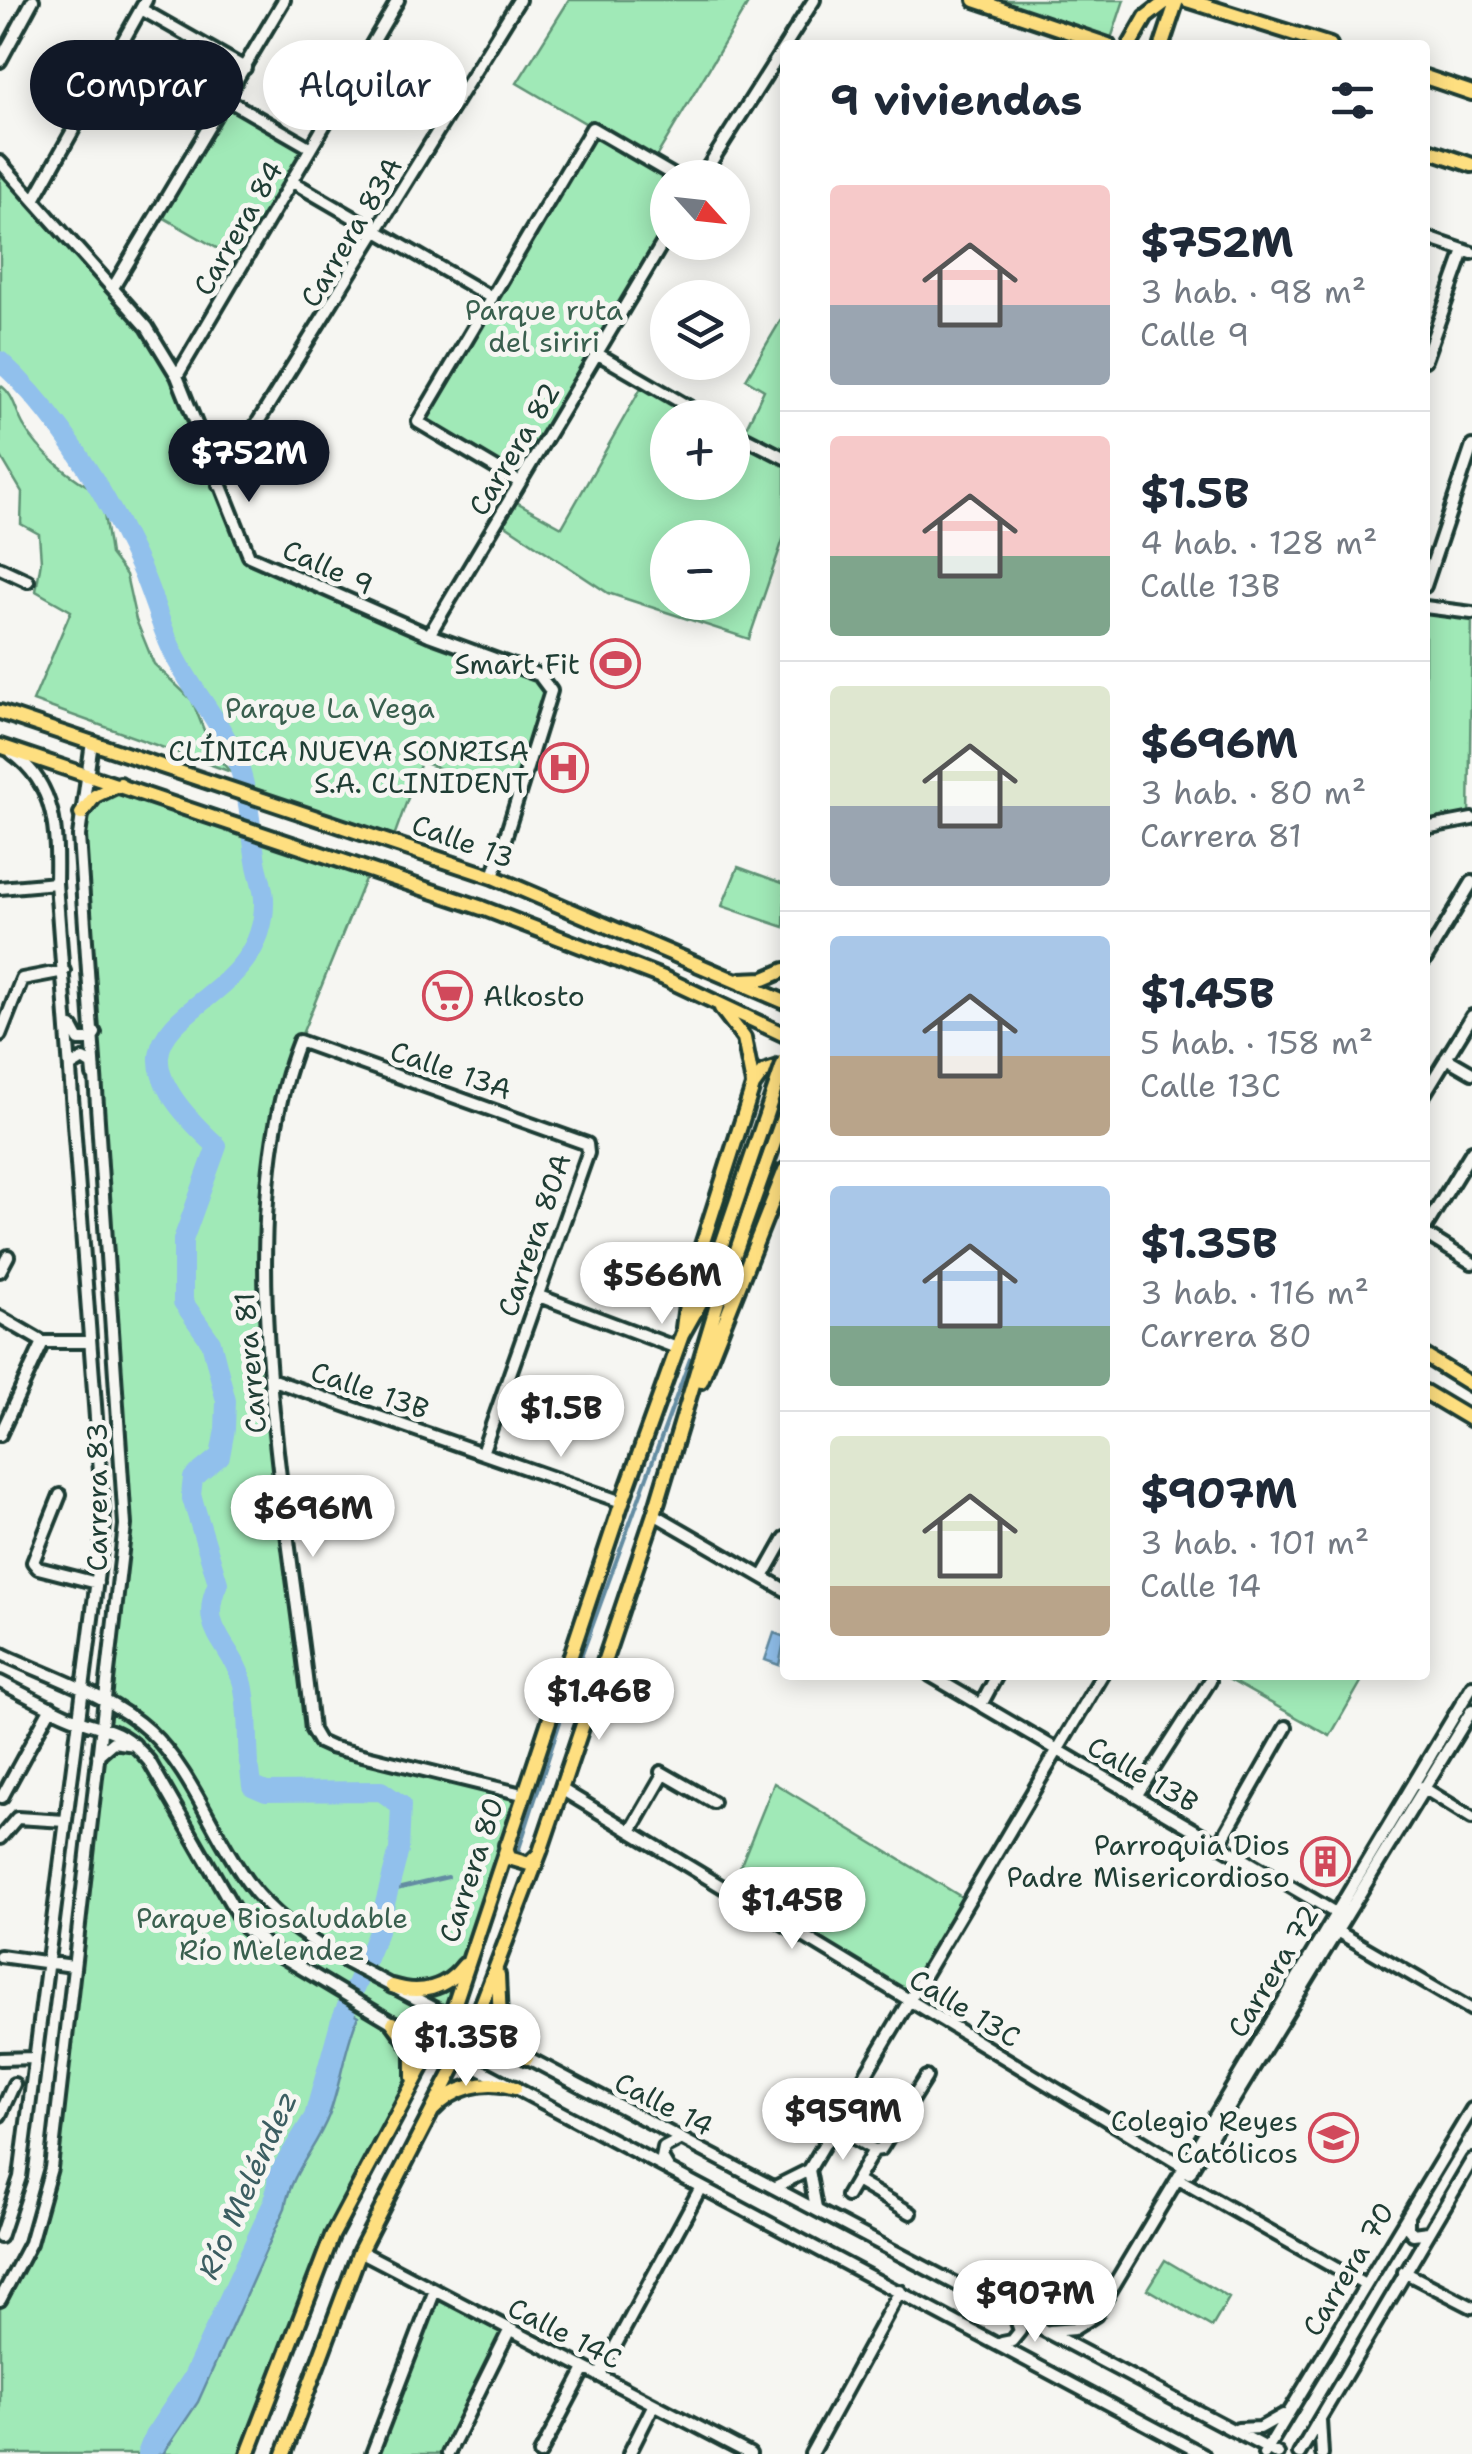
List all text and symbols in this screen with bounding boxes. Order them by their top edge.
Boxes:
chip: Comprar [30,40,243,130]
chip: Alquilar [263,40,467,130]
text: 9 viviendas [830,72,1082,128]
icon: filters [1325,73,1380,128]
street label: Carrera 83A [291,150,411,314]
street label: Carrera 84 [184,154,292,302]
north arrow [650,160,750,260]
map controls [650,160,750,620]
text: $752M [1140,214,1294,270]
icon: home [910,225,1030,345]
text: 3 hab. · 98 m² [1140,270,1366,313]
button: layers [650,280,750,380]
park label: Parque ruta del siriri [465,291,623,361]
text: Calle 9 [1140,313,1249,356]
street label: Carrera 82 [459,375,569,523]
button: + [650,400,750,500]
pin: $752M [179,420,319,505]
text: $752M [190,431,308,474]
text: $1.5B [1140,465,1250,521]
icon: home [910,476,1030,596]
button: − [650,520,750,620]
text: 4 hab. · 128 m² [1140,521,1378,564]
street label: Calle 9 [277,530,379,604]
text: Calle 13B [1140,564,1280,607]
sports icon: Smart Fit [589,638,641,690]
place label: Smart Fit [454,645,580,683]
park label: Parque La Vega [225,689,435,727]
text: $696M [1140,715,1298,771]
icon: home [910,726,1030,846]
place label: CLÍNICA NUEVA SONRISA S.A. CLINIDENT [168,732,529,802]
hospital icon: CLÍNICA NUEVA SONRISA S.A. CLINIDENT [538,741,590,793]
text: 3 hab. · 80 m² [1140,771,1366,814]
street label: Calle 13 [407,805,519,877]
text: Carrera 81 [1140,814,1302,857]
text: $1.45B [1140,965,1275,1021]
supermarket icon: Alkosto [422,970,474,1022]
icon: home [910,976,1030,1096]
place label: Alkosto [483,977,585,1015]
text: 5 hab. · 158 m² [1140,1021,1373,1064]
street label: Calle 13A [385,1032,517,1108]
text: Calle 13C [1140,1064,1281,1107]
street label: Carrera 80A [488,1148,580,1322]
text: $1.35B [1140,1215,1278,1271]
icon: home [910,1226,1030,1346]
pin: $566M [592,1242,732,1327]
text: $566M [602,1253,722,1296]
text: 3 hab. · 116 m² [1140,1271,1369,1314]
street label: Carrera 81 [225,1291,275,1435]
text: Carrera 80 [1140,1314,1312,1357]
street label: Calle 13B [306,1352,434,1428]
pin: $1.5B [491,1375,631,1460]
text: $1.5B [519,1386,603,1429]
street label: Carrera 83 [78,1422,116,1572]
text: $907M [1140,1465,1297,1521]
pin: $696M [243,1475,383,1560]
icon: home [910,1476,1030,1596]
text: $696M [253,1486,373,1529]
text: 3 hab. · 101 m² [1140,1521,1369,1564]
text: Calle 14 [1140,1564,1261,1607]
pin: $1.46B [518,1658,680,1743]
text: $1.46B [546,1669,652,1712]
street label: Calle 13B [1080,1727,1206,1821]
street label: Carrera 80 [430,1793,512,1947]
place label: Parroquia Dios Padre Misericordioso [1006,1826,1290,1896]
building icon: Parroquia Dios Padre Misericordioso [1299,1835,1351,1887]
pin: $1.45B [711,1867,873,1952]
text: $1.45B [741,1878,843,1921]
street label: Carrera 72 [1218,1898,1328,2044]
park label: Parque Biosaludable Río Melendez [136,1899,408,1969]
street label: Calle 13C [902,1960,1028,2056]
pin: $1.35B [385,2004,547,2089]
text: $1.35B [413,2015,519,2058]
street label: Calle 14 [608,2063,720,2145]
pin: $959M [773,2078,913,2163]
water label: Río Meléndez [187,2085,307,2285]
text: $959M [784,2089,902,2132]
place label: Colegio Reyes Católicos [1111,2102,1298,2172]
school or university icon: Colegio Reyes Católicos [1307,2111,1359,2163]
street label: Carrera 70 [1293,2195,1403,2343]
pin: $907M [965,2260,1105,2345]
text: $907M [975,2271,1095,2314]
street label: Calle 14C [501,2288,629,2378]

